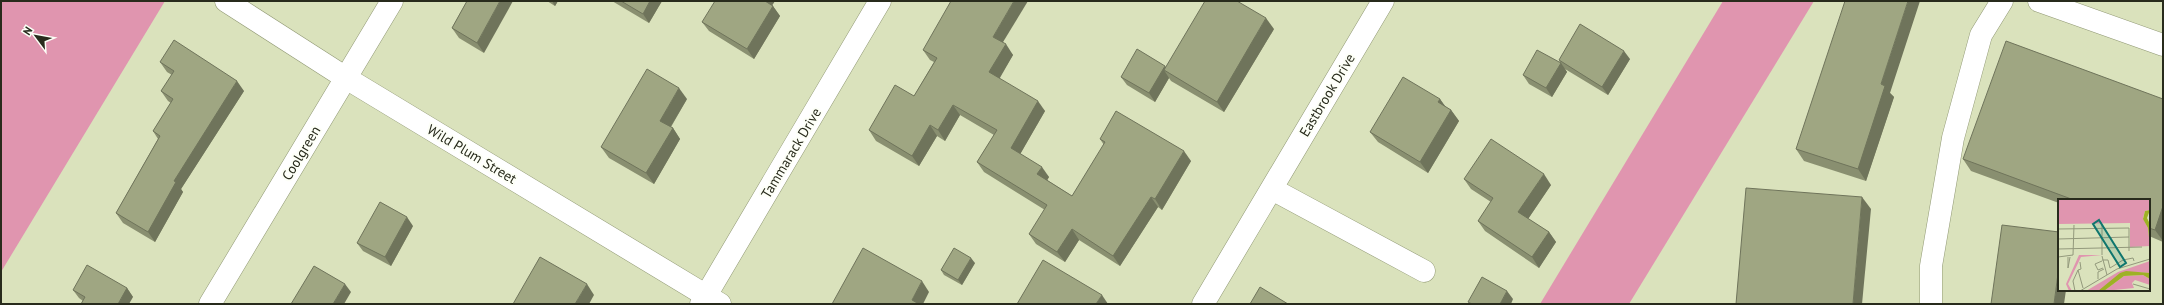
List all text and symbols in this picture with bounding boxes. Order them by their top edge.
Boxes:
north arrow [16,16,56,56]
text: N [20,24,35,37]
street label: Eastbrook Drive [1295,50,1359,140]
street label: Tammarack Drive [757,105,825,201]
street label: Wild Plum Street [424,120,520,188]
street label: Coolgreen [278,122,324,184]
inset map [2058,199,2150,291]

